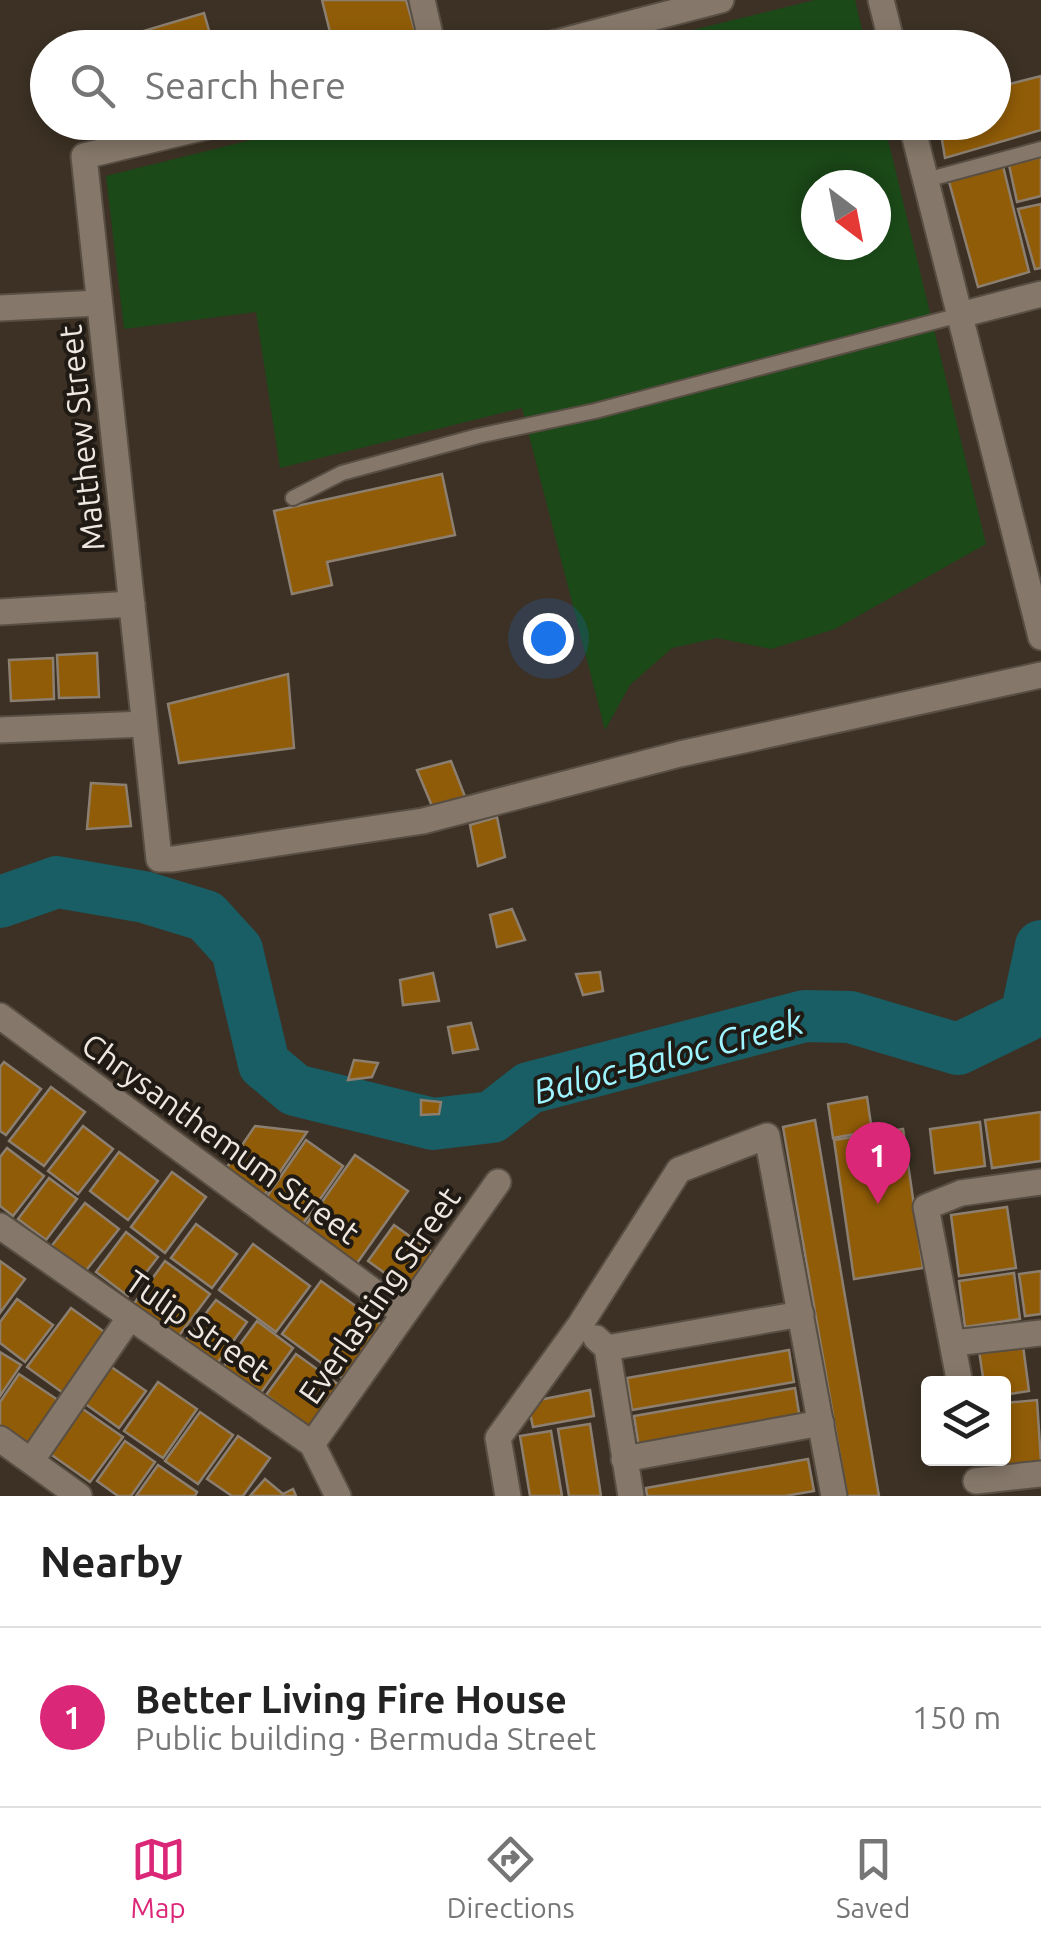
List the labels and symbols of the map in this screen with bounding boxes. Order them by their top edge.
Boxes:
north arrow [801,170,891,260]
street label: Matthew Street [51,323,111,553]
your location [523,613,574,664]
water label: Baloc-Baloc Creek [529,1001,807,1111]
street label: Chrysanthemum Street [76,1025,367,1251]
pin: 1 [846,1122,910,1204]
street label: Everlasting Street [291,1180,467,1410]
street label: Tulip Street [119,1262,277,1388]

